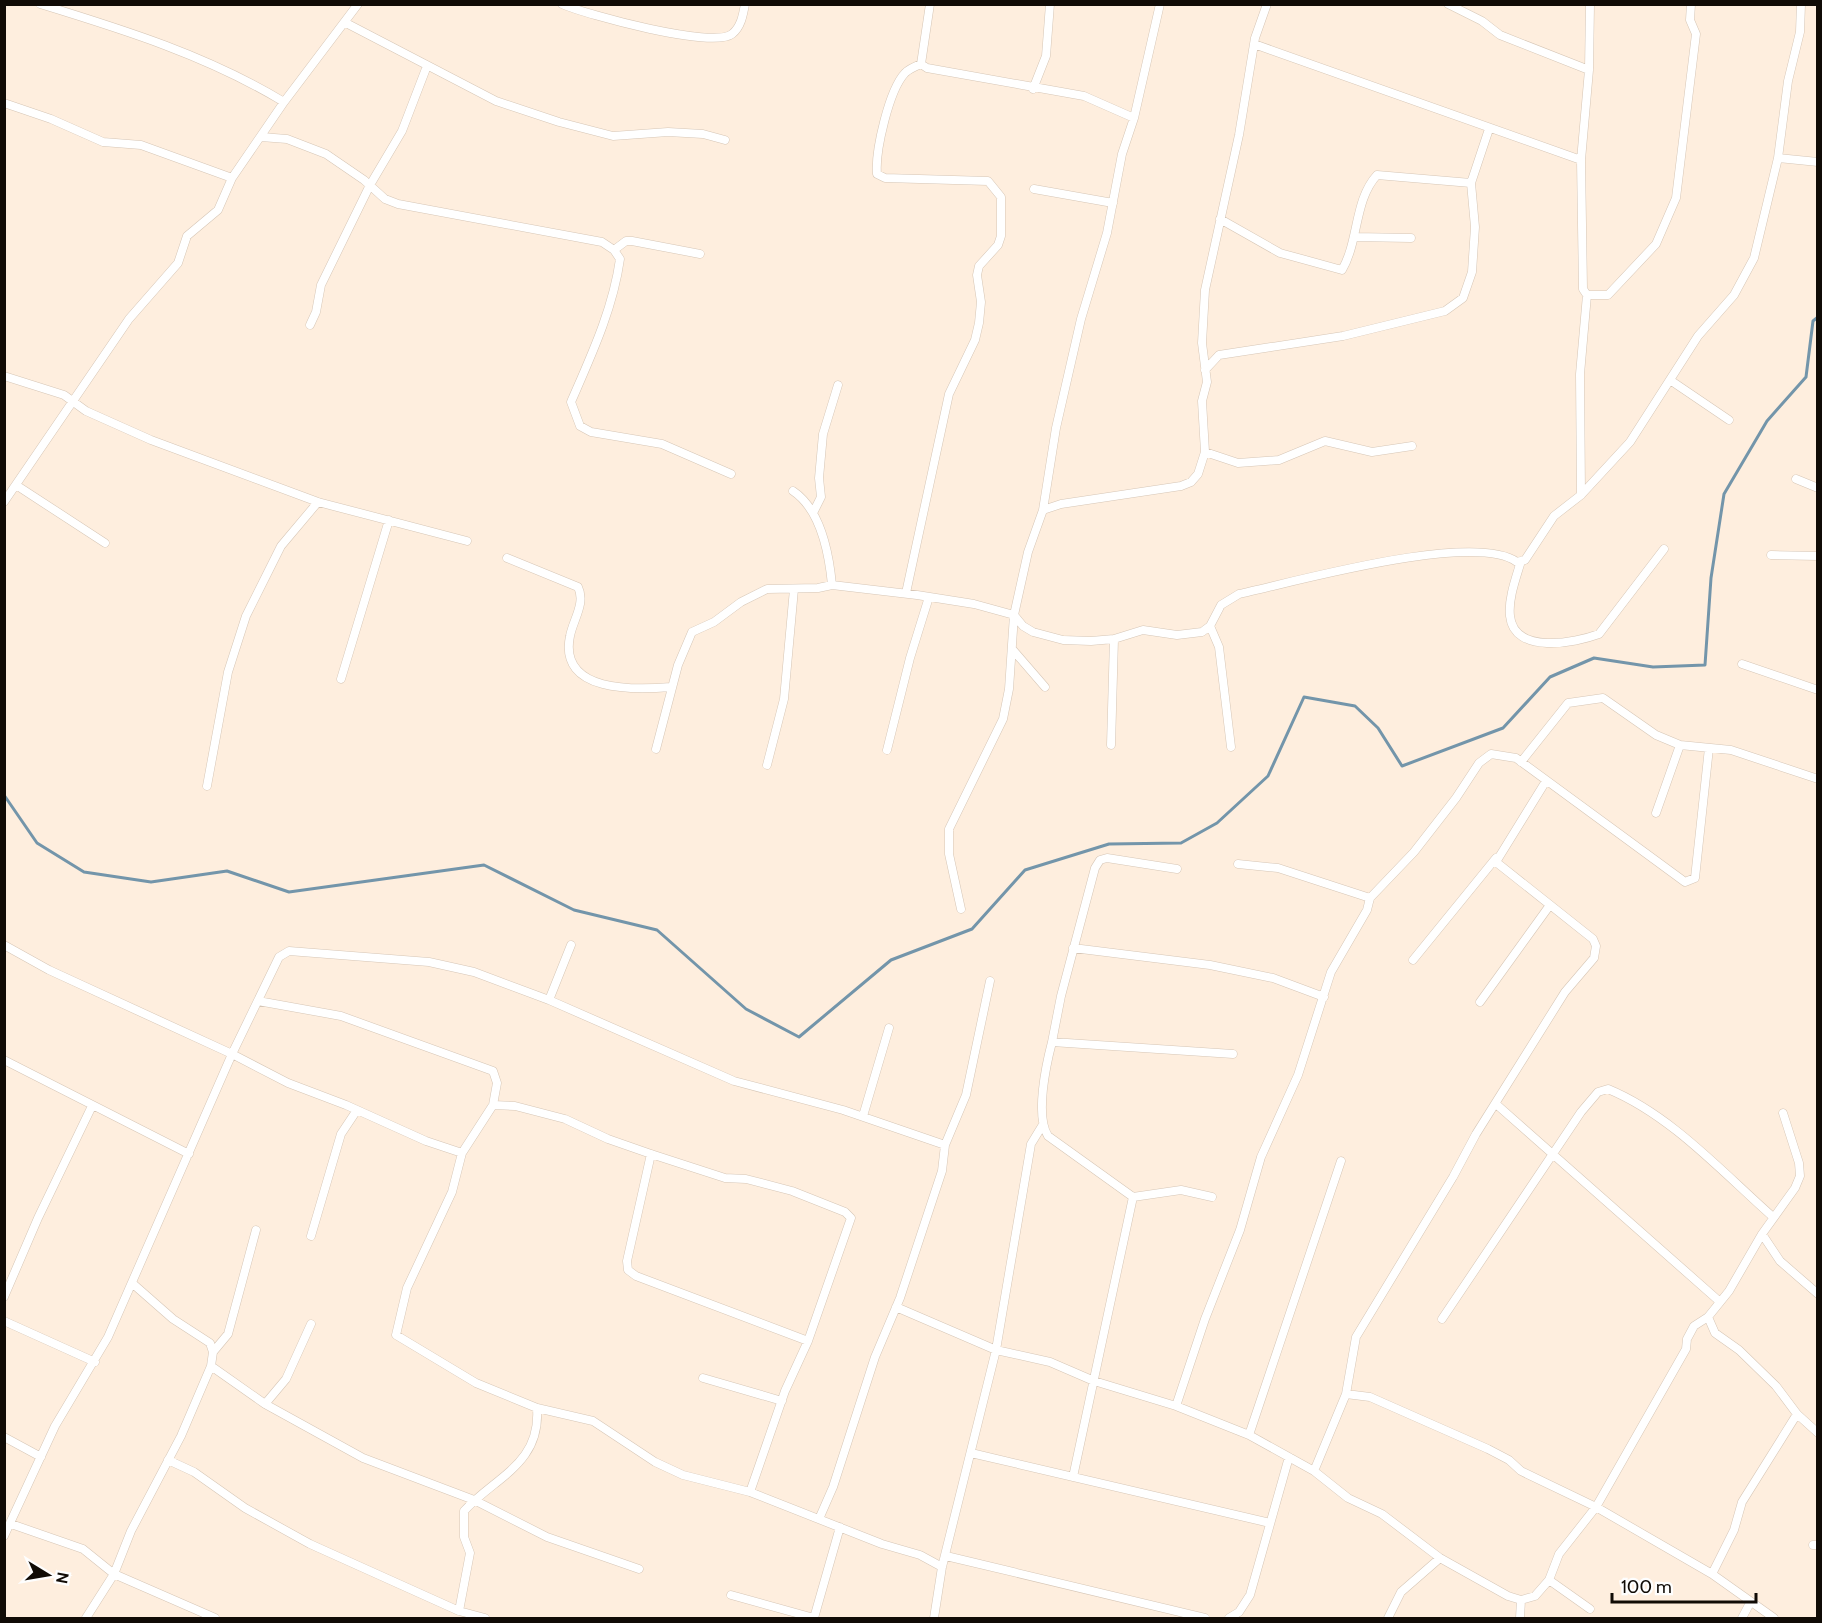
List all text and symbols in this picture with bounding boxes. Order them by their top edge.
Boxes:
north arrow [18,1545,78,1605]
scale bar [1612,1566,1756,1604]
text: N [52,1570,73,1585]
text: 100 m [1621,1576,1672,1598]

